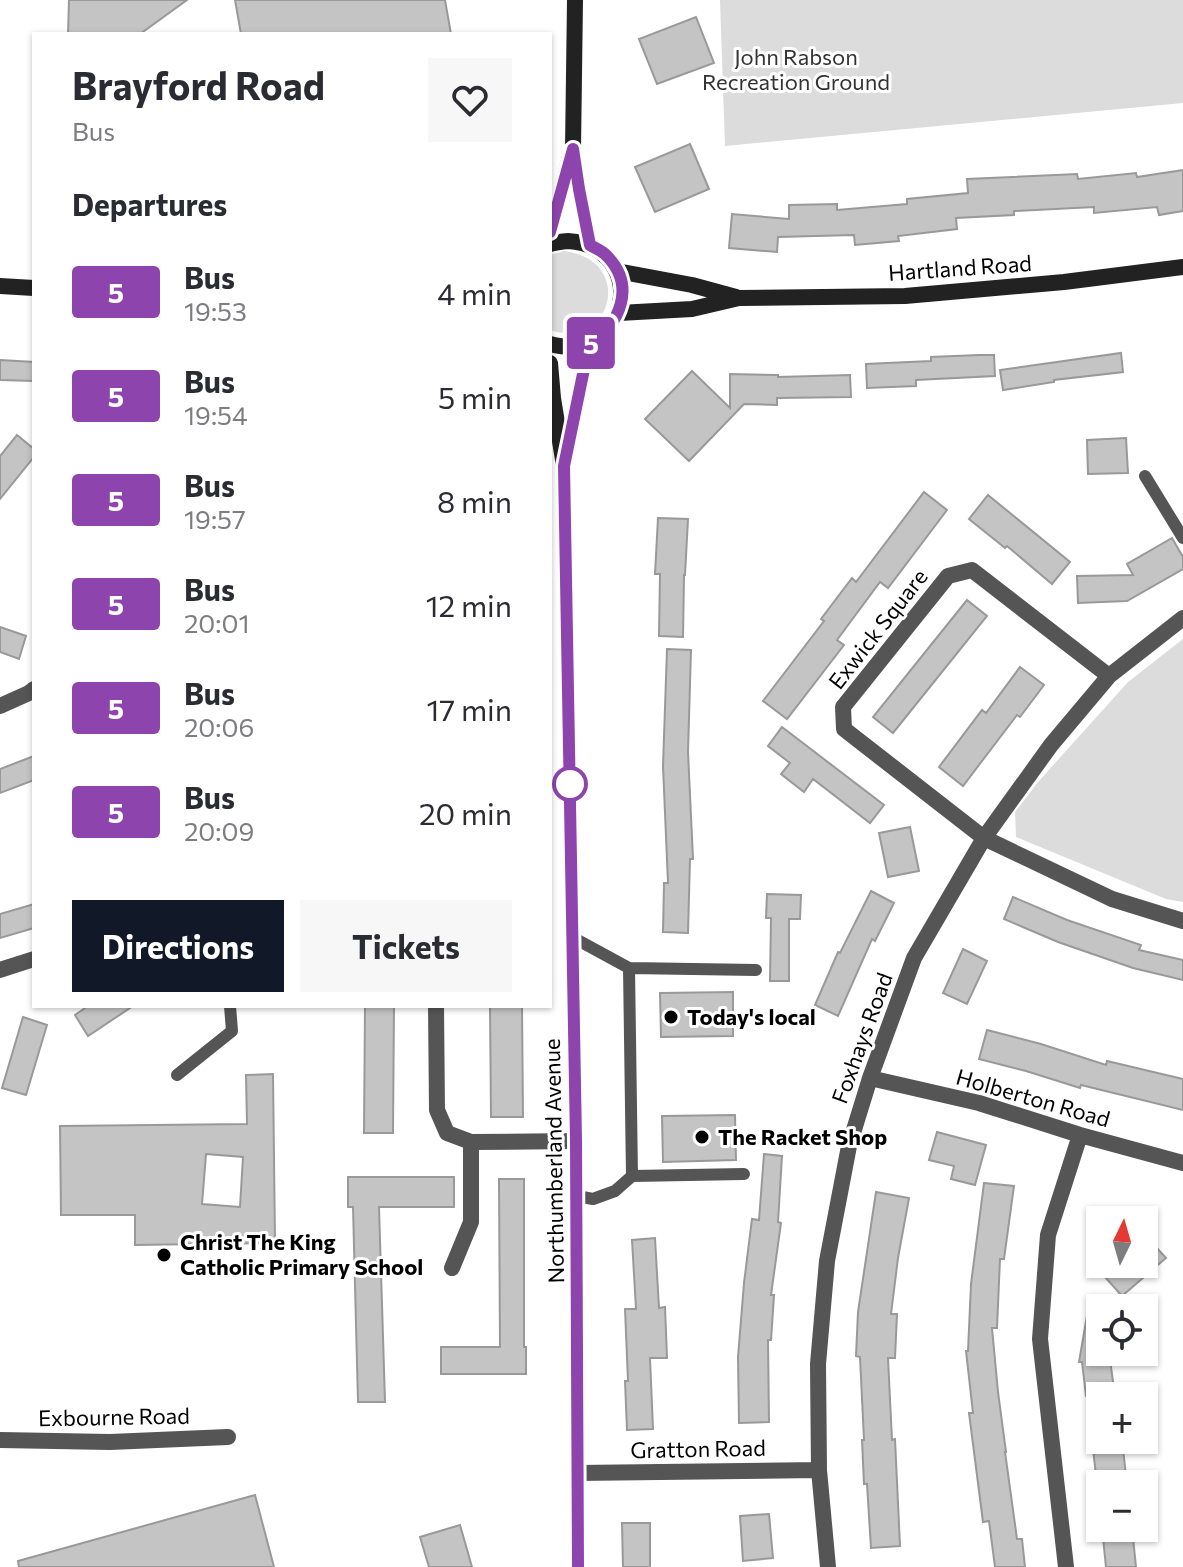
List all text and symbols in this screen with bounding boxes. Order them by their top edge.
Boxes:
park label: John Rabson Recreation Ground [702,43,890,95]
button: heart [428,58,512,142]
text: Brayford Road [72,61,325,108]
text: Bus [72,115,115,146]
text: Departures [72,185,227,222]
street label: Hartland Road [887,249,1033,286]
text: Bus [184,258,235,295]
text: 4 min [437,274,512,311]
text: 5 [108,275,124,309]
text: 19:53 [184,295,247,326]
line badge: 5 [565,317,617,369]
text: 5 [583,326,599,360]
text: Bus [184,362,235,399]
text: 5 min [438,378,512,415]
text: 5 [108,379,124,413]
text: 19:54 [184,399,248,430]
text: Bus [184,466,235,503]
text: 8 min [437,482,512,519]
text: 5 [108,483,124,517]
text: 19:57 [184,503,246,534]
street label: Exwick Square [822,563,933,694]
text: Bus [184,570,235,607]
text: 12 min [426,586,512,623]
text: 5 [108,587,124,621]
text: 20:01 [184,607,250,638]
text: Bus [184,674,235,711]
text: 17 min [427,690,512,727]
text: 5 [108,691,124,725]
text: 20:06 [184,711,254,742]
unlabelled marker [553,767,587,801]
text: Bus [184,778,235,815]
text: 20 min [419,794,512,831]
text: 5 [108,795,124,829]
text: 20:09 [184,815,254,846]
button: Directions [72,900,284,992]
button: Tickets [300,900,512,992]
street label: Foxhays Road [825,969,898,1107]
place label: Today's local [687,1003,816,1030]
marker: Today's local [662,1008,680,1026]
street label: Northumberland Avenue [538,1038,569,1284]
street label: Holberton Road [953,1063,1113,1132]
place label: The Racket Shop [718,1123,887,1150]
marker: The Racket Shop [693,1128,711,1146]
north arrow [1086,1206,1158,1278]
map controls [1086,1206,1158,1542]
place label: Christ The King Catholic Primary School [180,1228,423,1280]
marker: Christ The King Catholic Primary School [155,1246,173,1264]
button: locate [1086,1294,1158,1366]
button: + [1086,1382,1158,1454]
street label: Exbourne Road [38,1402,190,1431]
street label: Gratton Road [630,1434,766,1463]
button: − [1086,1470,1158,1542]

